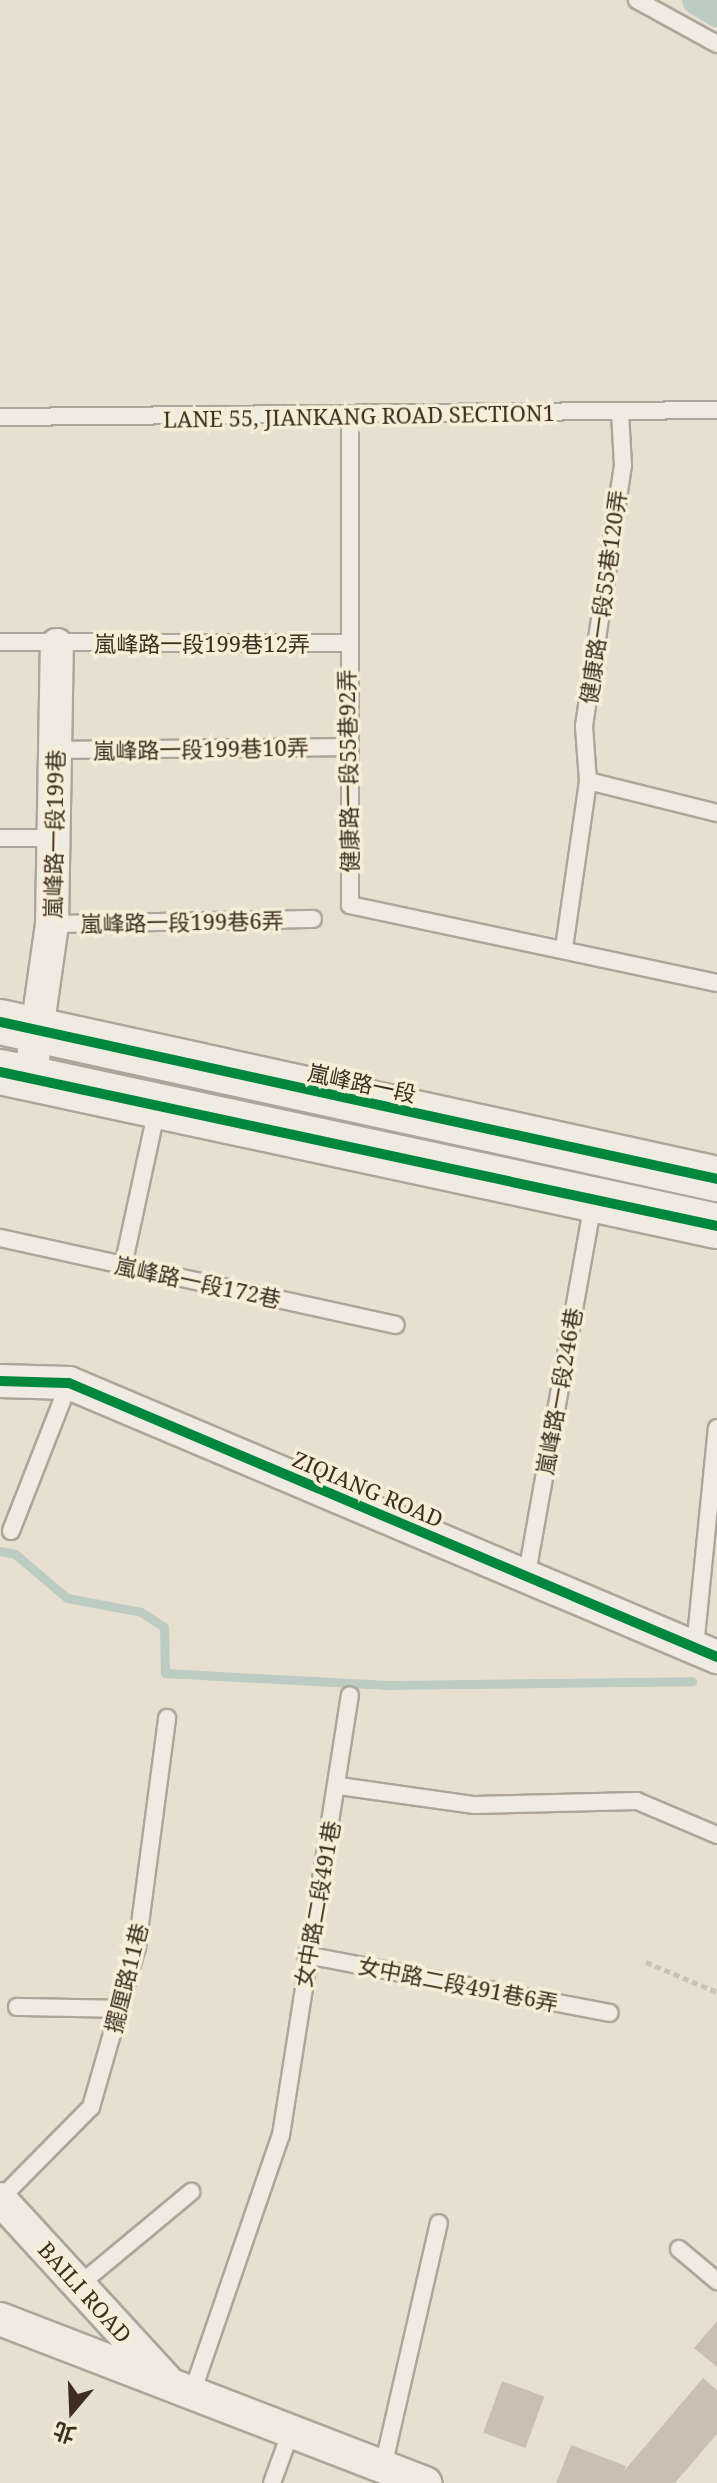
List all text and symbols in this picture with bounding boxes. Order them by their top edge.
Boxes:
street label: LANE 55, JIANKANG ROAD SECTION1 [163,399,555,433]
street label: 健康路一段55巷120弄 [575,488,631,706]
street label: 嵐峰路一段199巷12弄 [94,631,310,657]
street label: 健康路一段55巷92弄 [333,669,363,873]
street label: 嵐峰路一段199巷10弄 [93,734,309,764]
street label: 嵐峰路一段199巷 [39,749,69,919]
street label: 嵐峰路一段199巷6弄 [80,907,284,937]
street label: 嵐峰路一段 [305,1059,419,1107]
street label: 嵐峰路一段172巷 [113,1252,283,1312]
street label: 嵐峰路一段246巷 [531,1306,587,1476]
street label: ZIQIANG ROAD [289,1445,447,1533]
street label: 女中路二段491巷 [289,1819,345,1989]
street label: 擺厘路11巷 [100,1920,152,2036]
street label: 女中路二段491巷6弄 [356,1952,560,2016]
street label: BAILI ROAD [33,2236,137,2348]
north arrow [32,2371,112,2451]
text: 北 [49,2416,79,2451]

